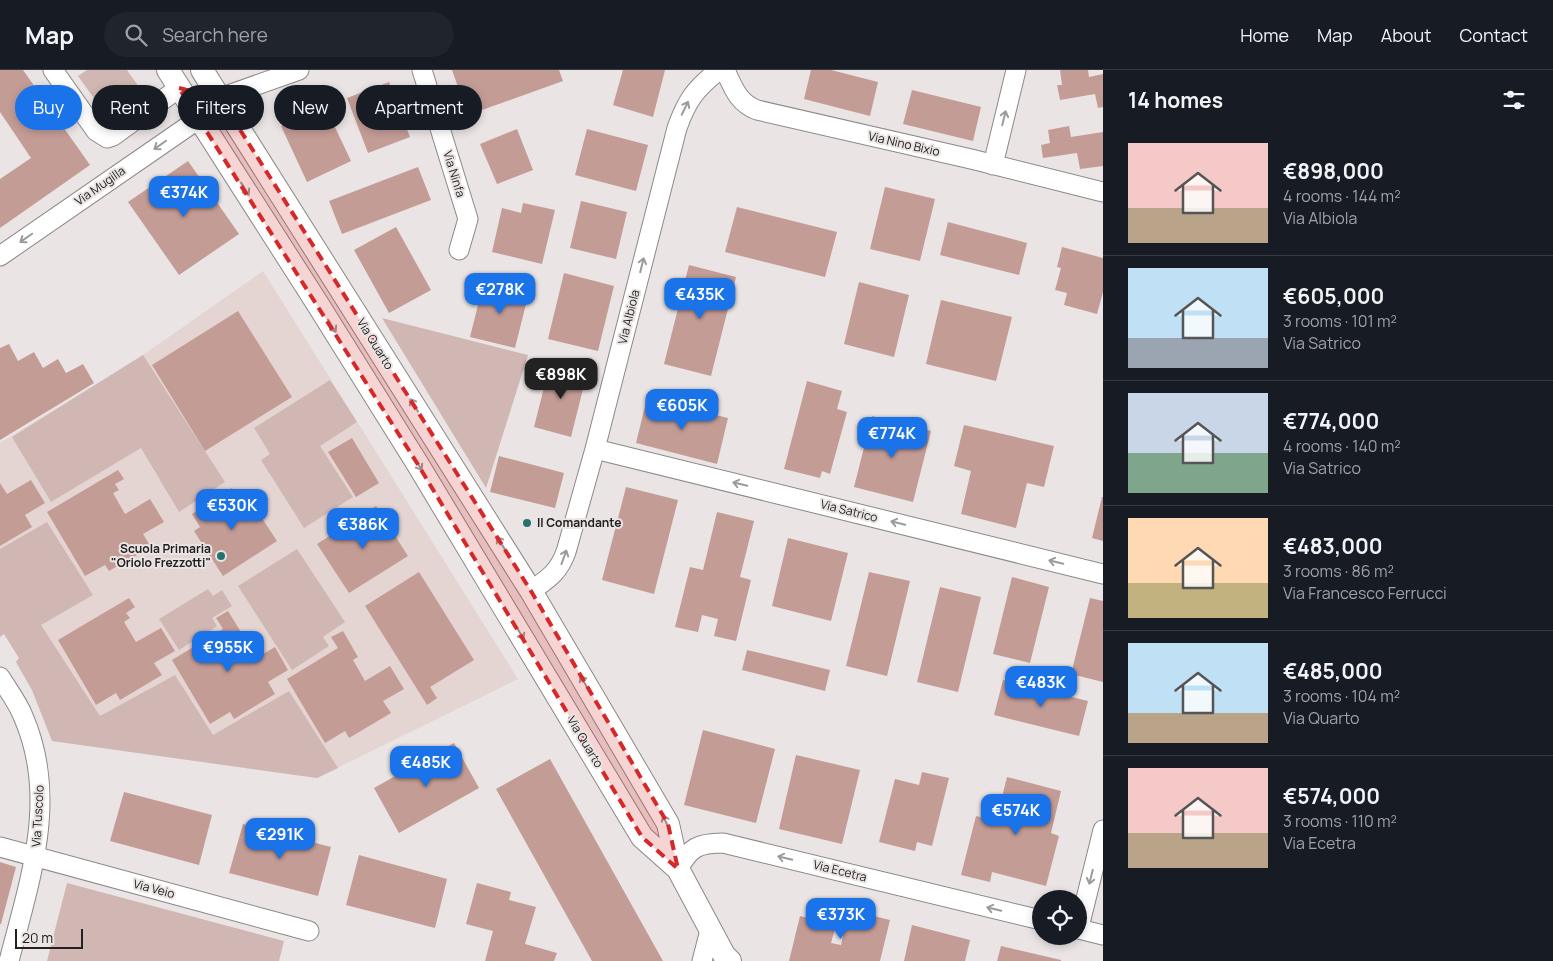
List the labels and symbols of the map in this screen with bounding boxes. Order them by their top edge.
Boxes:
one-way arrow [681,101,691,116]
one-way arrow [1000,110,1009,126]
street label: Via Nino Bixio [867,127,942,160]
one-way arrow [153,140,167,150]
street label: Via Ninfa [439,149,470,199]
street label: Via Mugilla [71,162,128,209]
pin: €374K [149,176,219,218]
one-way arrow [240,182,250,196]
one-way arrow [19,233,33,243]
one-way arrow [638,257,648,273]
pin: €278K [465,272,535,315]
pin: €435K [665,278,735,320]
street label: Via Albiola [614,288,644,346]
street label: Via Quarto [353,315,398,373]
one-way arrow [327,319,337,333]
pin: €898K [526,358,596,400]
pin: €605K [647,388,717,431]
one-way arrow [409,399,419,413]
pin: €774K [857,416,927,459]
one-way arrow [413,457,423,471]
one-way arrow [733,479,749,488]
pin: €530K [197,488,267,531]
street label: Via Satrico [819,495,880,526]
pin: €386K [328,508,398,550]
place label: Il Comandante [537,514,621,531]
marker: Il Comandante [521,517,533,529]
one-way arrow [890,518,906,527]
one-way arrow [495,536,505,550]
place label: Scuola Primaria "Oriolo Frezzotti" [111,540,211,571]
marker: Scuola Primaria "Oriolo Frezzotti" [215,550,227,562]
one-way arrow [560,550,569,565]
one-way arrow [1048,557,1064,566]
one-way arrow [515,626,525,640]
pin: €955K [193,630,263,673]
pin: €483K [1006,666,1076,708]
one-way arrow [579,675,589,690]
street label: Via Quarto [563,713,607,771]
pin: €485K [391,746,461,788]
street label: Via Tuscolo [27,784,48,848]
pin: €574K [981,794,1051,836]
one-way arrow [660,815,670,830]
pin: €291K [245,818,315,860]
one-way arrow [777,853,793,862]
street label: Via Ecetra [812,856,869,885]
one-way arrow [1086,869,1095,885]
street label: Via Veio [131,875,177,902]
pin: €373K [806,898,876,940]
one-way arrow [986,903,1002,913]
scale bar [15,926,82,949]

